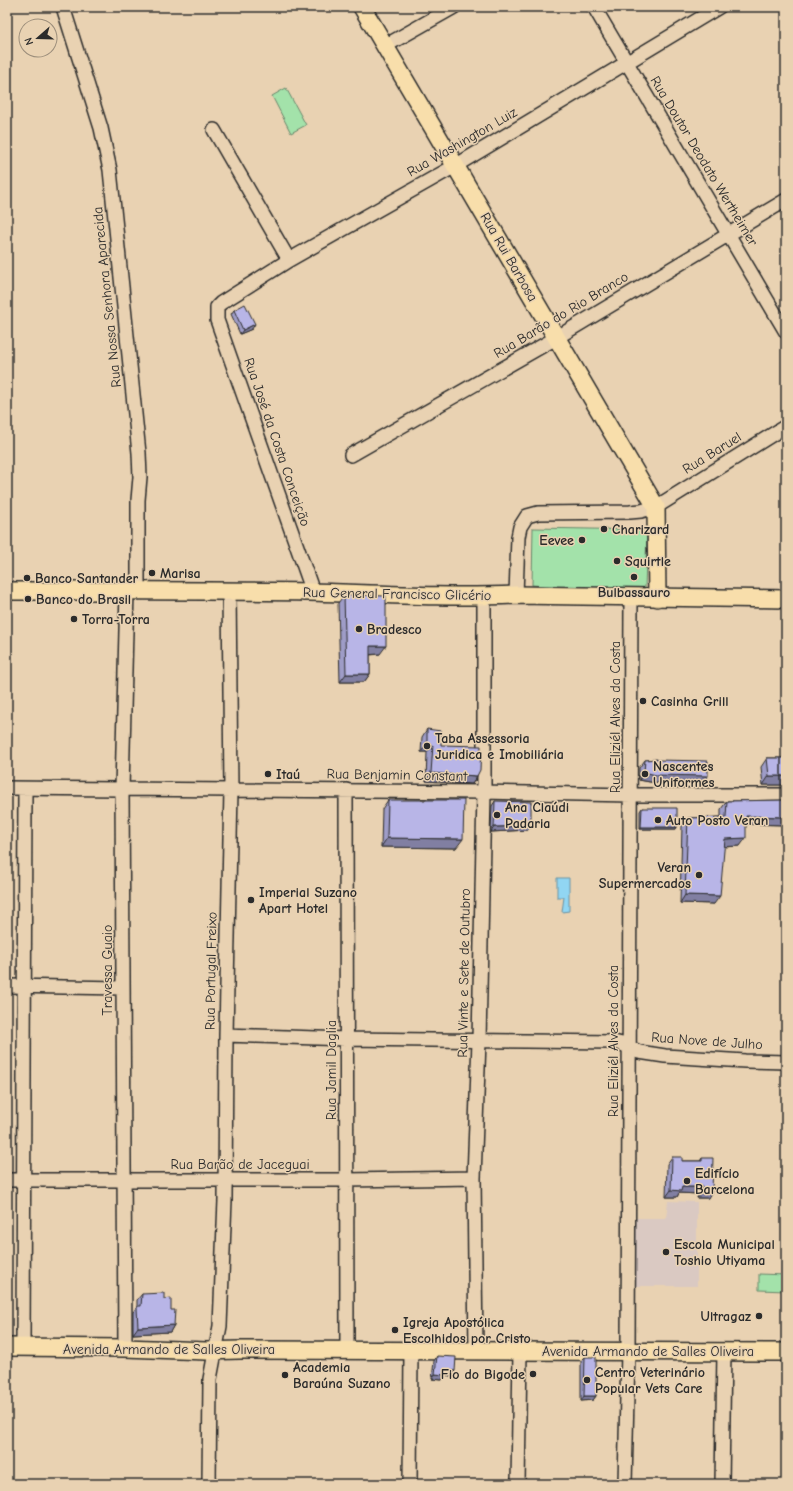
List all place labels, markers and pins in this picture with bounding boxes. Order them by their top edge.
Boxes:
place label: Charizard [612,521,669,538]
marker: Charizard [599,524,609,534]
place label: Eevee [539,532,574,549]
marker: Eevee [577,535,587,545]
place label: Squirtle [625,553,671,570]
marker: Squirtle [612,556,622,566]
place label: Marisa [160,565,201,582]
marker: Marisa [147,568,157,578]
place label: Banco Santander [35,570,139,587]
marker: Bulbassauro [629,572,639,582]
marker: Banco Santander [22,573,32,583]
place label: Bulbassauro [598,584,670,601]
place label: Banco do Brasil [36,591,131,608]
marker: Banco do Brasil [23,594,33,604]
place label: Torra-Torra [82,611,150,628]
marker: Torra-Torra [69,614,79,624]
place label: Bradesco [367,621,422,638]
marker: Bradesco [354,624,364,634]
place label: Casinha Grill [651,693,729,710]
marker: Casinha Grill [638,696,648,706]
place label: Taba Assessoria Juridica e Imobiliária [435,730,564,763]
marker: Taba Assessoria Juridica e Imobiliária [422,741,432,751]
place label: Nascentes Uniformes [653,758,714,791]
place label: Itaú [276,766,300,783]
marker: Itaú [263,769,273,779]
marker: Nascentes Uniformes [640,769,650,779]
place label: Ana Claúdi Padaria [505,799,569,832]
marker: Ana Claúdi Padaria [492,810,502,820]
place label: Auto Posto Veran [666,812,768,829]
marker: Auto Posto Veran [653,815,663,825]
place label: Veran Supermercados [599,859,691,892]
marker: Veran Supermercados [694,870,704,880]
place label: Imperial Suzano Apart Hotel [259,884,357,917]
marker: Imperial Suzano Apart Hotel [246,895,256,905]
place label: Edifício Barcelona [695,1165,755,1198]
marker: Edifício Barcelona [682,1176,692,1186]
place label: Escola Municipal Toshio Utiyama [674,1236,775,1269]
marker: Escola Municipal Toshio Utiyama [661,1247,671,1257]
place label: Ultragaz [701,1308,751,1325]
marker: Ultragaz [754,1311,764,1321]
place label: Igreja Apostólica Escolhidos por Cristo [403,1314,531,1347]
marker: Igreja Apostólica Escolhidos por Cristo [390,1325,400,1335]
place label: Academia Baraúna Suzano [293,1359,391,1392]
place label: Centro Veterinário Popular Vets Care [595,1364,705,1397]
place label: Fio do Bigode [441,1366,525,1383]
marker: Fio do Bigode [528,1369,538,1379]
marker: Academia Baraúna Suzano [280,1370,290,1380]
marker: Centro Veterinário Popular Vets Care [582,1375,592,1385]

